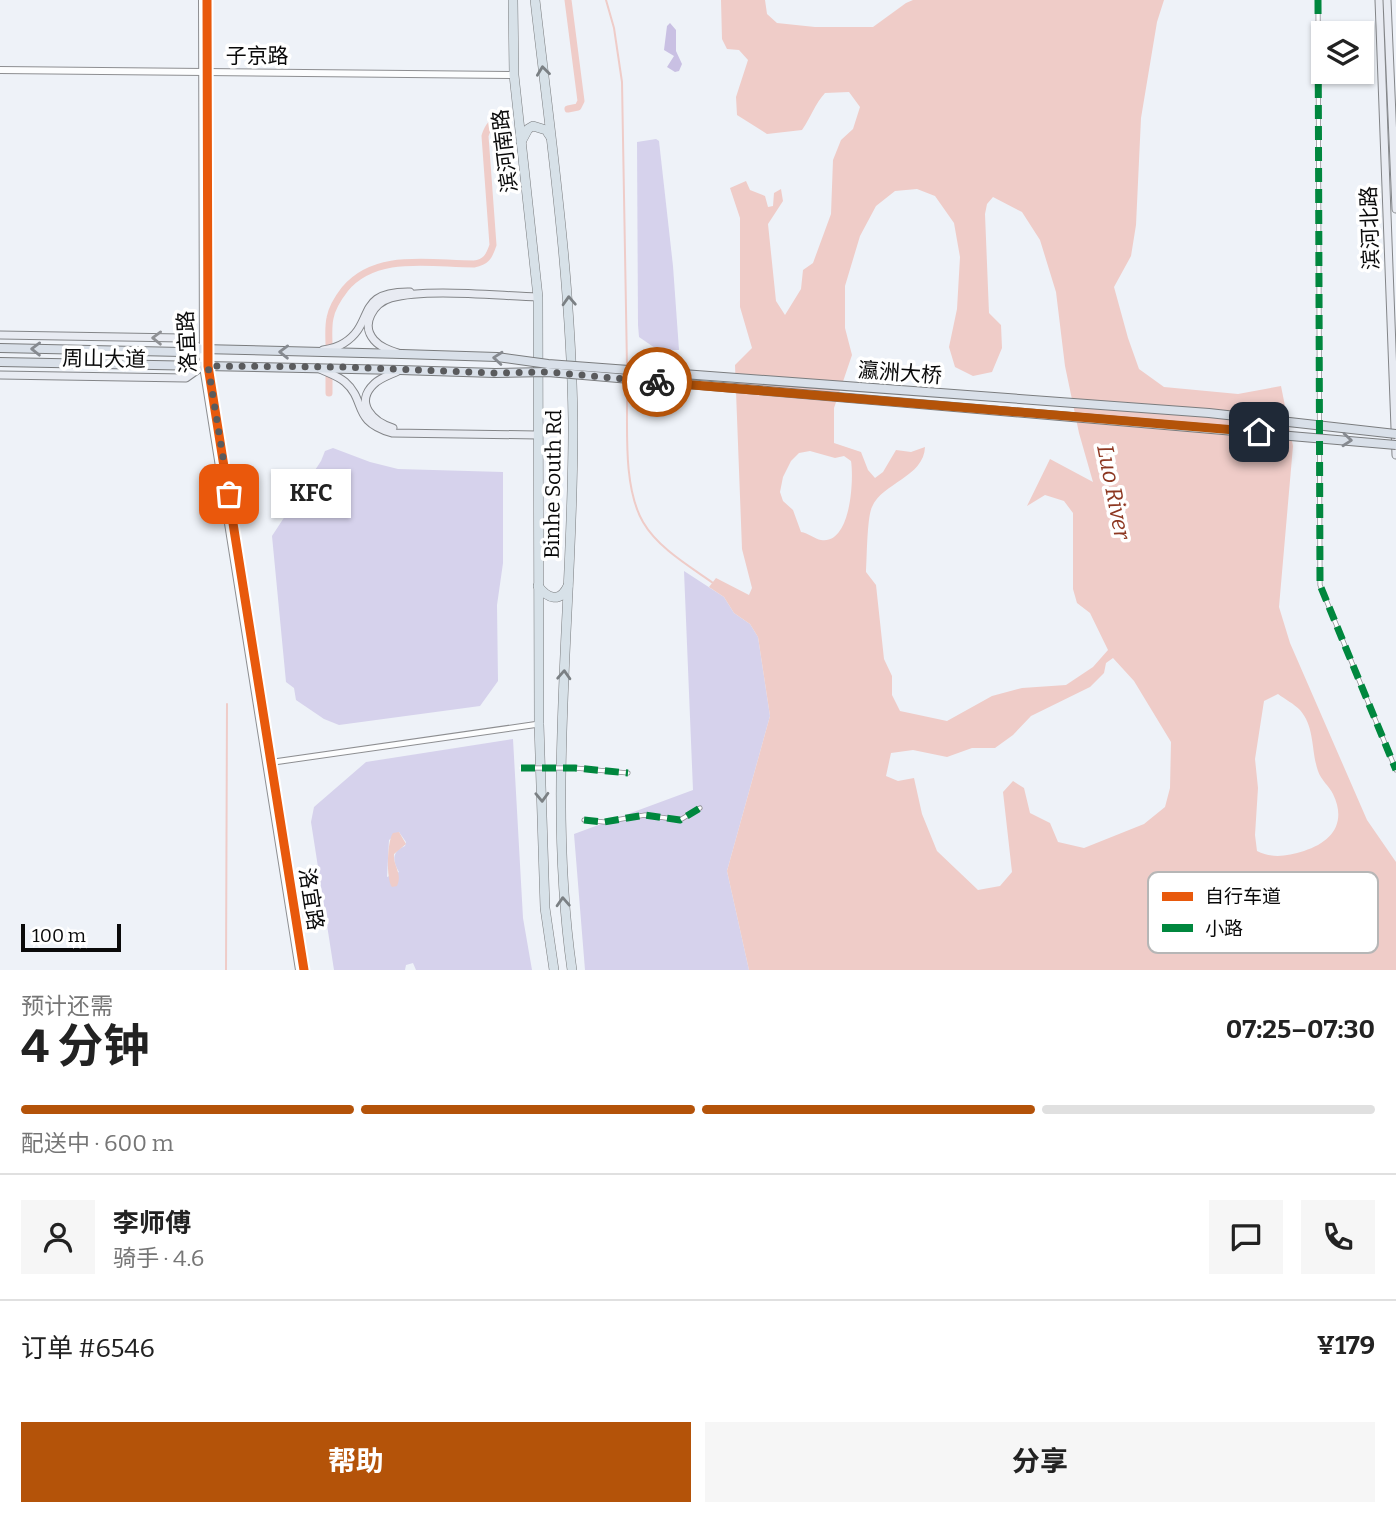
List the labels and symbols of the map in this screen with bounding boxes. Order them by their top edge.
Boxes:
street label: 子京路 [226,43,289,69]
one-way arrow [536,65,551,76]
street label: 滨河南路 [487,108,523,194]
street label: 滨河北路 [1356,186,1384,270]
one-way arrow [561,295,576,306]
street label: 洛宜路 [172,310,202,374]
one-way arrow [152,330,162,346]
one-way arrow [30,341,40,357]
one-way arrow [279,344,290,359]
street label: 周山大道 [62,345,146,373]
courier [622,347,692,417]
one-way arrow [492,350,504,365]
street label: 瀛洲大桥 [857,357,943,389]
pin [1229,402,1289,462]
street label: Binhe South Rd [539,409,567,559]
one-way arrow [1342,432,1353,447]
water label: Luo River [1091,442,1137,543]
pin [199,464,259,524]
callout: KFC [271,470,352,518]
one-way arrow [556,669,571,680]
one-way arrow [534,792,549,803]
street label: 洛宜路 [293,866,329,932]
legend [1148,872,1378,953]
text: 自行车道 [1205,885,1281,908]
one-way arrow [556,897,571,908]
text: 小路 [1205,917,1243,940]
scale bar [21,921,121,953]

